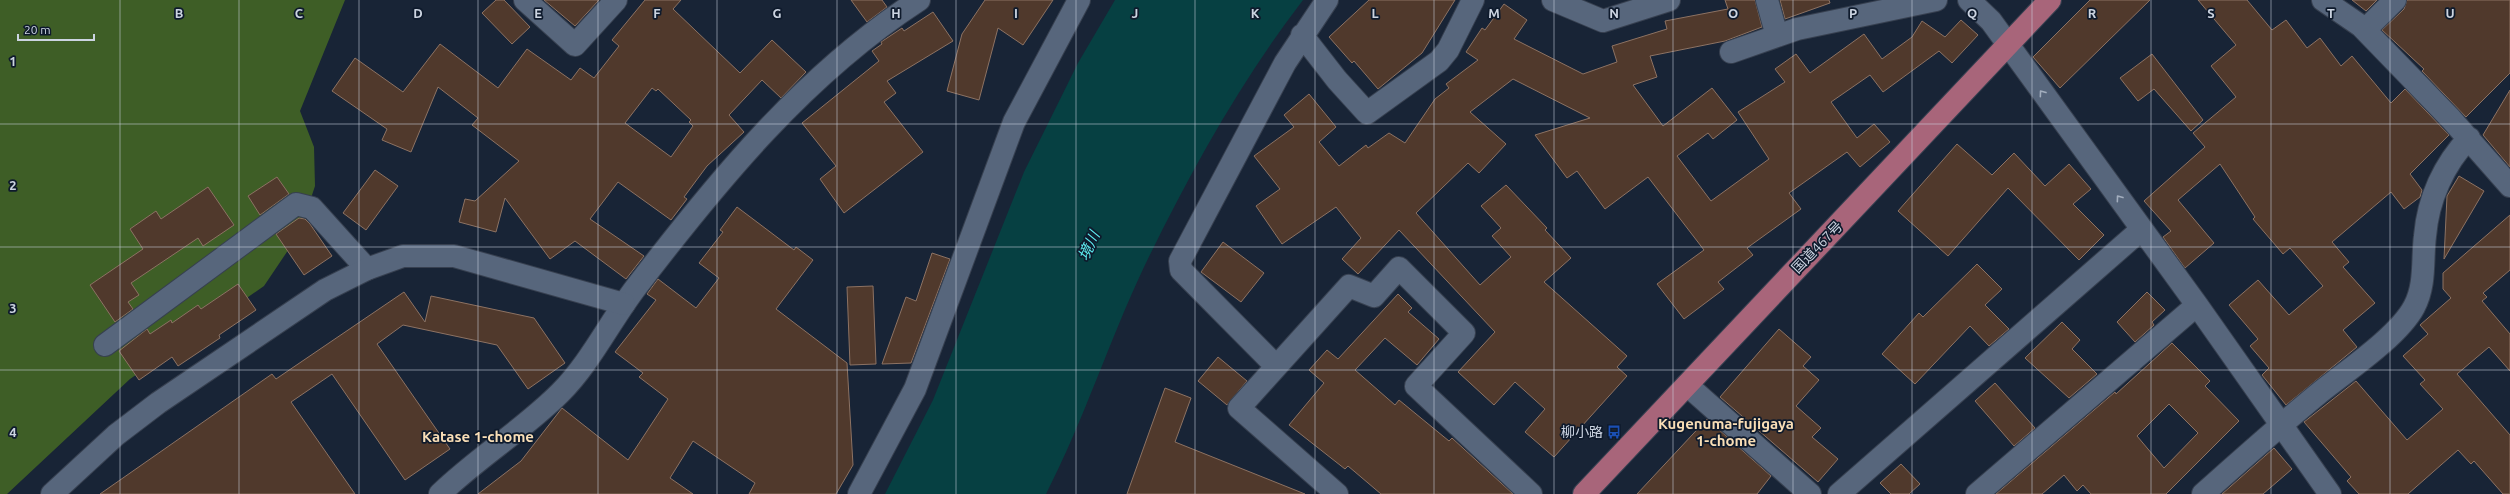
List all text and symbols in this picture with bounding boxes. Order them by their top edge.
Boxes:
text: B [175,6,184,20]
text: C [295,6,304,20]
text: D [413,6,423,20]
text: E [534,6,542,20]
text: F [653,6,661,20]
text: G [773,6,782,20]
text: H [891,6,901,20]
text: I [1014,6,1018,20]
text: J [1132,6,1138,20]
text: K [1251,6,1260,20]
text: L [1371,6,1379,20]
text: M [1488,6,1500,20]
text: N [1609,6,1619,20]
text: O [1728,6,1738,20]
text: P [1849,6,1857,20]
text: Q [1967,6,1977,20]
text: R [2088,6,2097,20]
text: S [2207,6,2215,20]
text: T [2327,6,2335,20]
text: U [2445,6,2455,20]
scale bar [18,16,94,42]
text: 20 m [24,23,51,36]
text: 1 [9,54,17,68]
one-way arrow [2039,90,2047,97]
text: 2 [9,178,17,192]
one-way arrow [2117,195,2124,202]
street label: 国道467号 [1788,218,1846,276]
water label: 境川 [1075,227,1103,263]
text: 3 [9,301,17,315]
district label: Kugenuma-fujigaya 1-chome [1658,415,1794,449]
place label: 柳小路 [1561,424,1603,440]
bus stop icon: 柳小路 [1606,424,1622,440]
text: 4 [9,425,17,439]
district label: Katase 1-chome [422,428,534,445]

